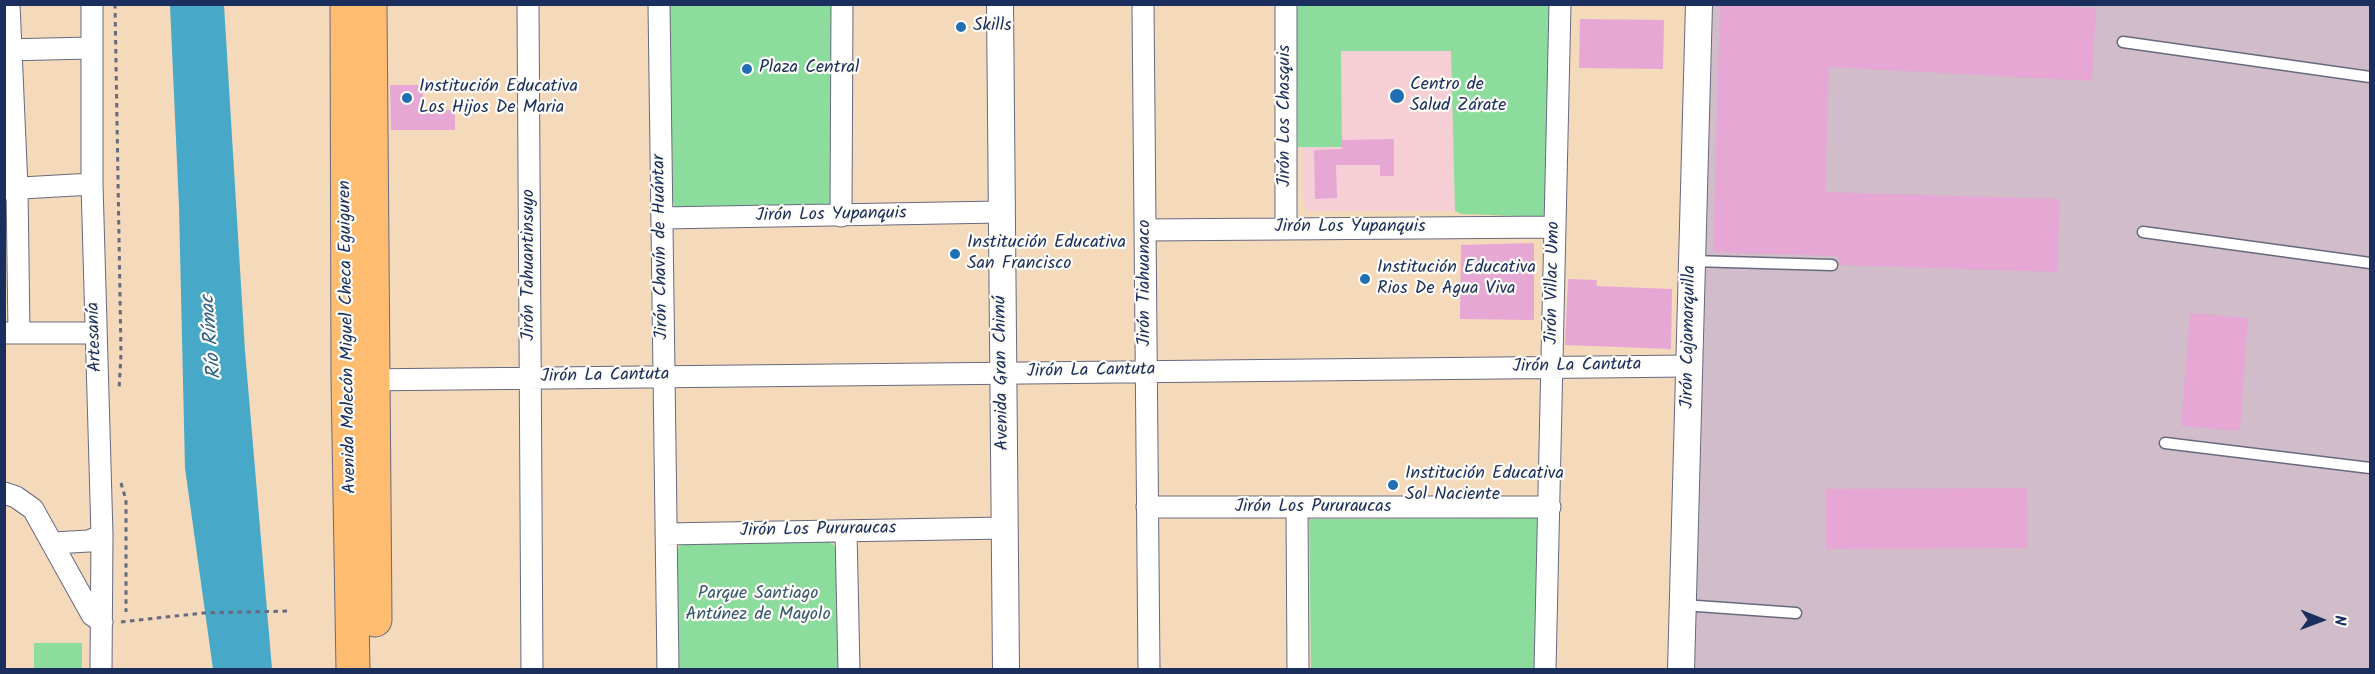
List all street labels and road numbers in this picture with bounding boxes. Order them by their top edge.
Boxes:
street label: Jirón Los Chasquis [1275,45,1297,187]
street label: Jirón Chavín de Huántar [650,154,674,340]
street label: Avenida Malecón Miguel Checa Eguiguren [335,180,363,494]
street label: Jirón Tahuantinsuyo [519,189,541,341]
street label: Jirón Los Yupanquis [755,204,907,228]
street label: Jirón Los Yupanquis [1274,217,1426,239]
street label: Jirón Tiahuanaco [1135,220,1157,346]
street label: Jirón Villac Umo [1542,221,1566,345]
street label: Jirón Cajamarquilla [1678,265,1702,409]
street label: Avenida Gran Chimú [991,295,1015,451]
street label: Artesanía [84,301,108,373]
street label: Jirón La Cantuta [1512,355,1642,379]
street label: Jirón La Cantuta [1026,360,1156,384]
street label: Jirón La Cantuta [540,365,670,389]
street label: Jirón Los Pururaucas [1235,497,1391,519]
street label: Jirón Los Pururaucas [739,519,897,543]

